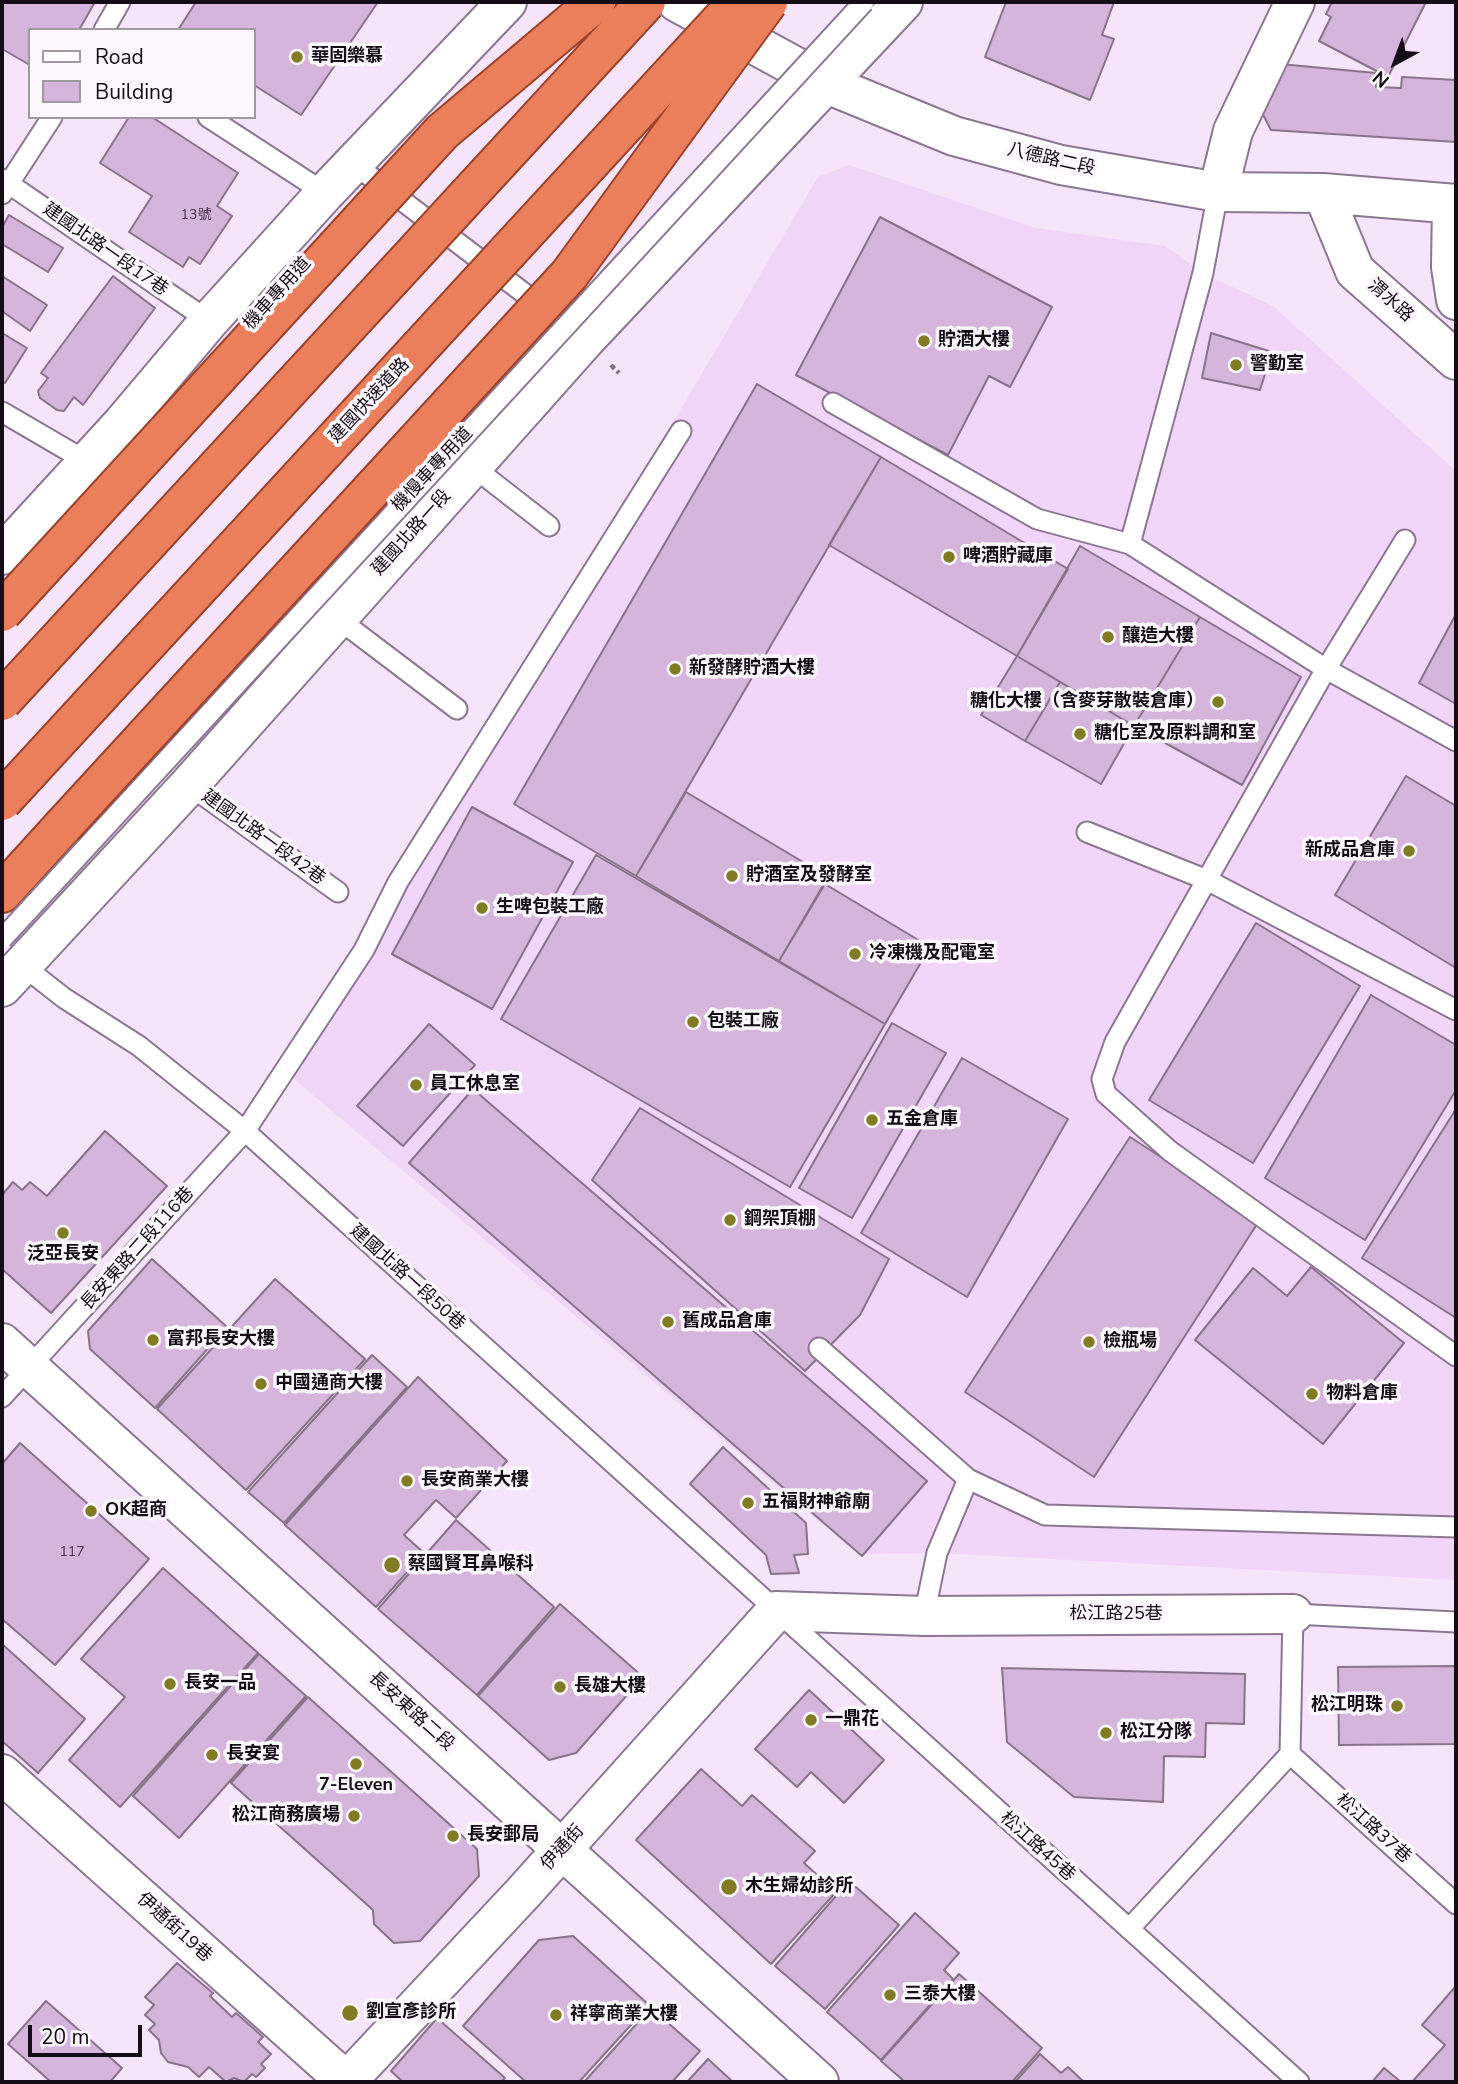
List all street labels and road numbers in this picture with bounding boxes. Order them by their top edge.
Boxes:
street label: 八德路二段 [1005,139,1097,181]
street label: 建國北路一段17巷 [38,199,172,301]
street label: 機車專用道 [240,253,316,335]
street label: 渭水路 [1363,275,1417,327]
street label: 建國快速道路 [325,354,415,448]
street label: 機慢車專用道 [388,423,478,517]
street label: 建國北路一段 [368,486,456,580]
street label: 建國北路一段42巷 [197,786,329,890]
street label: 長安東路二段116巷 [77,1183,199,1315]
street label: 建國北路一段50巷 [345,1221,469,1335]
street label: 松江路25巷 [1069,1604,1163,1626]
street label: 長安東路二段 [364,1668,458,1756]
street label: 松江路37巷 [1331,1790,1415,1868]
street label: 松江路45巷 [995,1808,1079,1886]
street label: 伊通街 [537,1821,589,1875]
street label: 伊通街19巷 [132,1889,216,1967]

